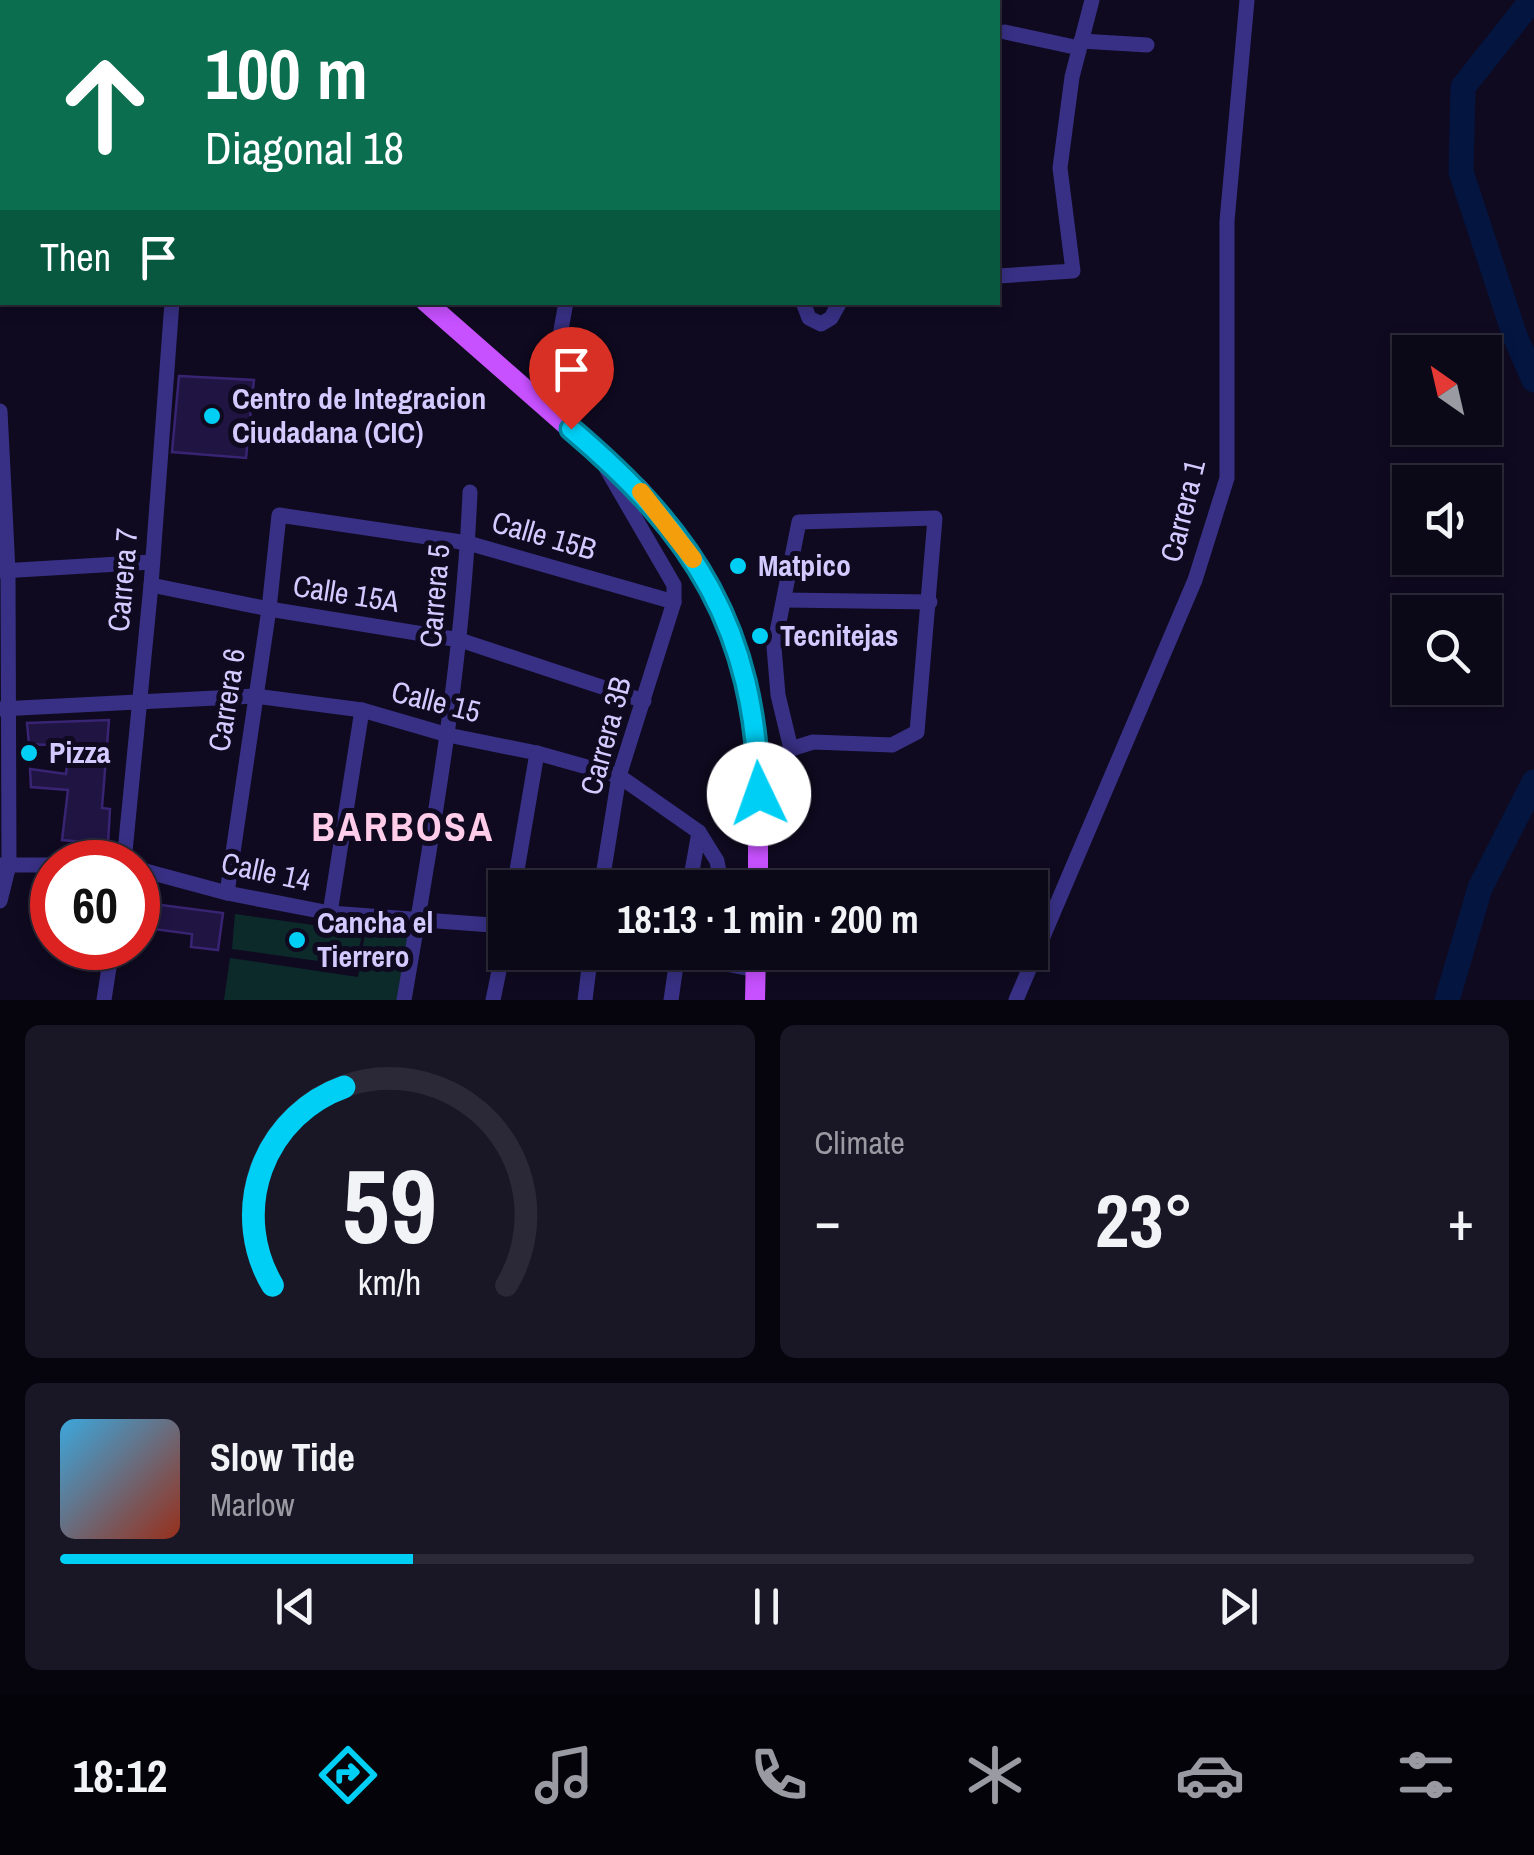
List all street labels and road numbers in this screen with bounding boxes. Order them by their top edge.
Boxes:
street label: Carrera 1 [1150,455,1214,566]
street label: Calle 15B [488,501,601,569]
street label: Carrera 7 [98,526,146,633]
street label: Carrera 5 [410,542,458,649]
street label: Calle 15A [290,565,403,621]
street label: Carrera 6 [198,645,254,754]
street label: Calle 15 [388,671,485,731]
street label: Carrera 3B [570,672,640,799]
street label: Calle 14 [218,842,315,900]

